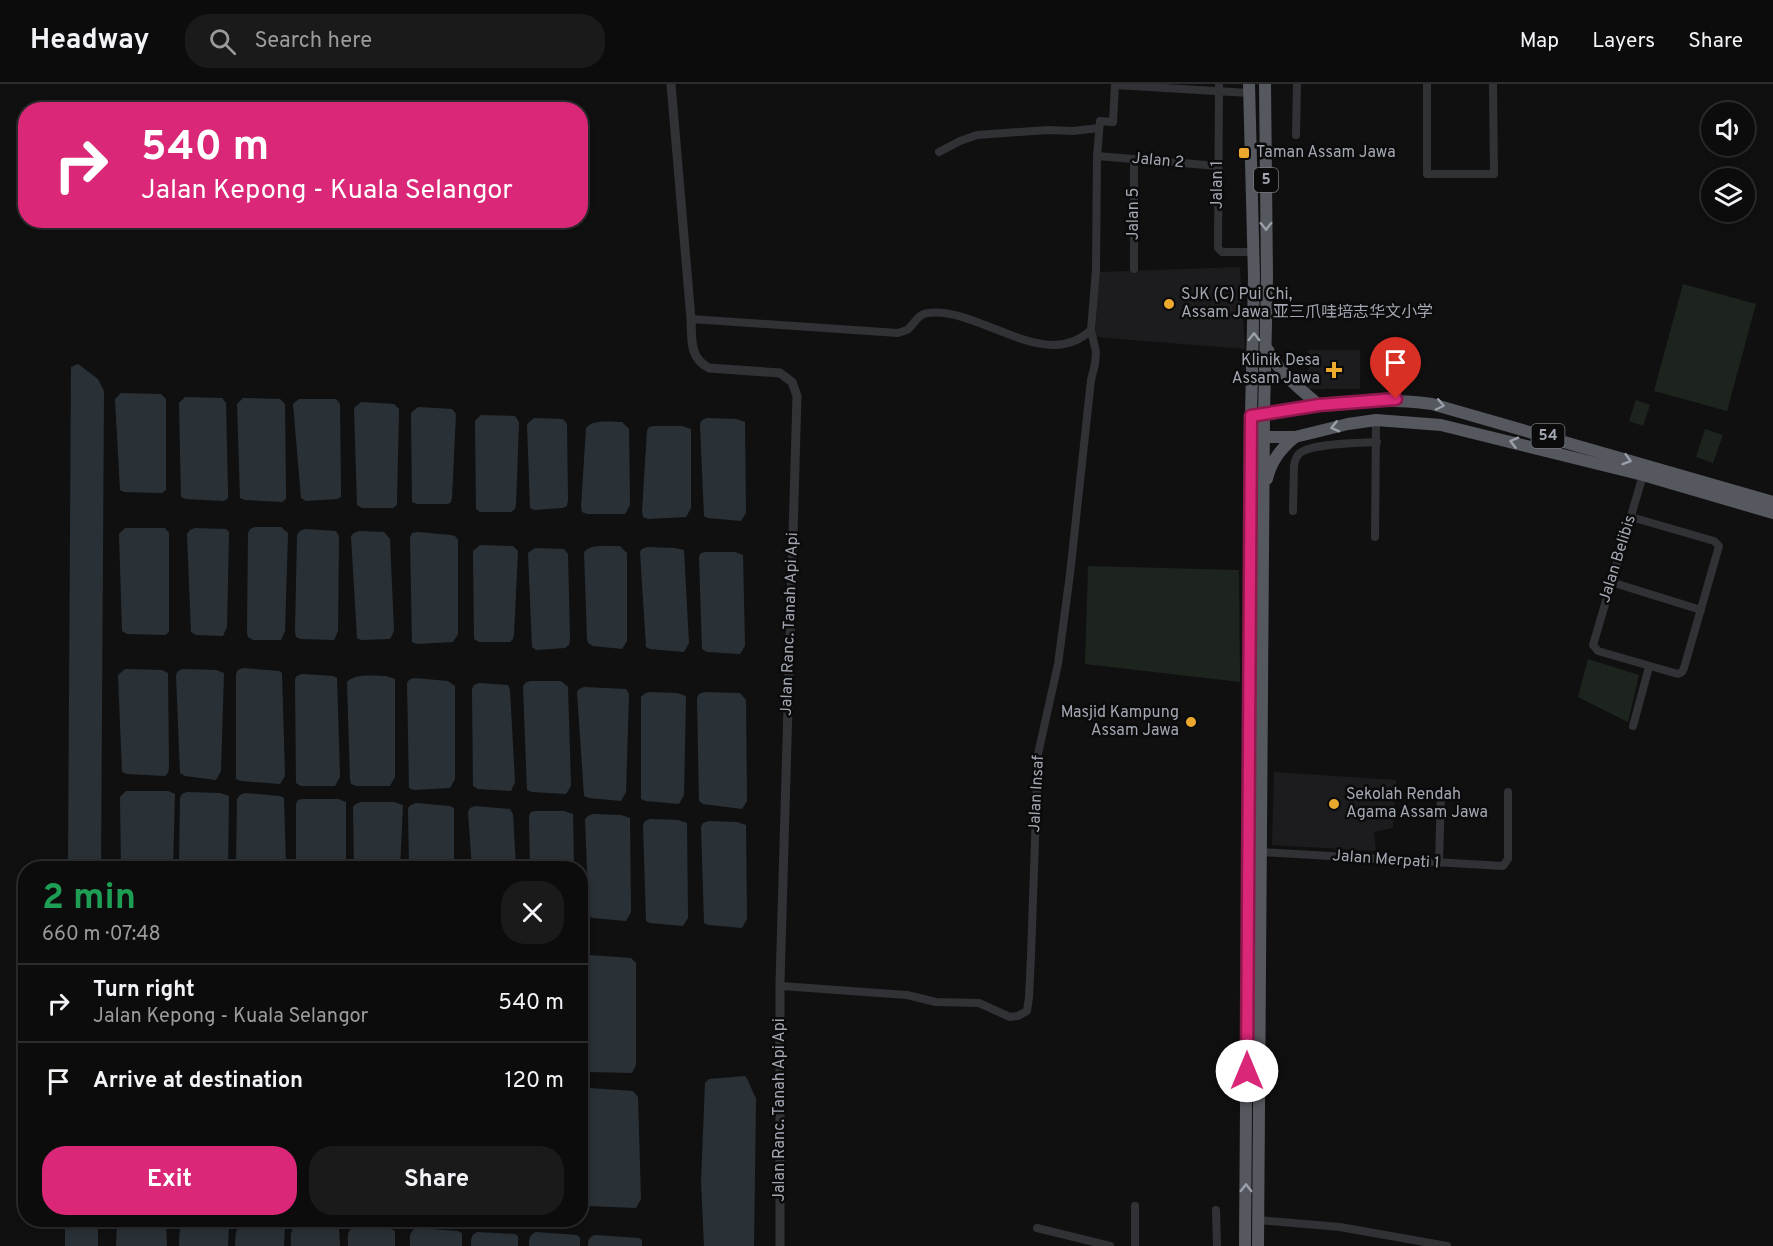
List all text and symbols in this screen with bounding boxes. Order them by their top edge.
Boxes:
search box [185,14,605,68]
text: Headway [30,23,149,59]
icon: search [206,25,239,58]
text: Search here [254,28,372,55]
text: Map [1520,28,1559,55]
text: Layers [1592,28,1655,55]
text: Share [1688,28,1743,55]
map controls [1701,102,1755,222]
button: sound [1701,102,1755,156]
text: 540 m [141,122,269,175]
icon: right [42,126,120,204]
place label: Taman Assam Jawa [1256,143,1396,163]
marker: Taman Assam Jawa [1237,146,1251,160]
street label: Jalan 2 [1131,149,1185,173]
street label: Jalan 1 [1208,161,1228,209]
road number: 5 [1254,168,1278,192]
button: layers [1701,168,1755,222]
text: Jalan Kepong - Kuala Selangor [141,174,513,208]
street label: Jalan 5 [1124,188,1144,240]
one-way arrow [1260,222,1272,231]
place label: SJK (C) Pui Chi, Assam Jawa 亚三爪哇培志华文小学 [1181,285,1433,323]
marker: SJK (C) Pui Chi, Assam Jawa 亚三爪哇培志华文小学 [1162,297,1176,311]
one-way arrow [1248,332,1260,341]
pin [1370,337,1421,399]
icon: arrive [1379,346,1412,379]
place label: Klinik Desa Assam Jawa [1232,351,1320,389]
marker: Klinik Desa Assam Jawa [1325,361,1343,379]
one-way arrow [1435,398,1445,411]
one-way arrow [1331,419,1341,432]
road number: 54 [1532,424,1564,448]
one-way arrow [1509,437,1519,450]
one-way arrow [1622,452,1632,465]
street label: Jalan Belibis [1595,513,1641,605]
street label: Jalan Ranc. Tanah Api Api [777,532,803,716]
place label: Masjid Kampung Assam Jawa [1061,703,1179,741]
marker: Masjid Kampung Assam Jawa [1184,715,1198,729]
street label: Jalan Insaf [1025,754,1049,833]
place label: Sekolah Rendah Agama Assam Jawa [1346,785,1488,823]
marker: Sekolah Rendah Agama Assam Jawa [1327,797,1341,811]
street label: Jalan Merpati 1 [1332,846,1440,874]
text: 2 min [42,876,136,922]
button: close [501,881,564,944]
text: 660 m · 07:48 [42,922,161,948]
text: Turn right [93,977,195,1004]
icon: right [42,987,75,1020]
text: 540 m [498,990,564,1017]
text: Jalan Kepong - Kuala Selangor [93,1004,368,1030]
street label: Jalan Ranc. Tanah Api Api [770,1018,790,1202]
position arrow [1215,1039,1279,1103]
icon: arrive [42,1065,75,1098]
text: Arrive at destination [93,1068,303,1095]
text: 120 m [504,1068,564,1095]
button: Exit [42,1146,297,1215]
button: Share [309,1146,564,1215]
one-way arrow [1240,1183,1252,1192]

